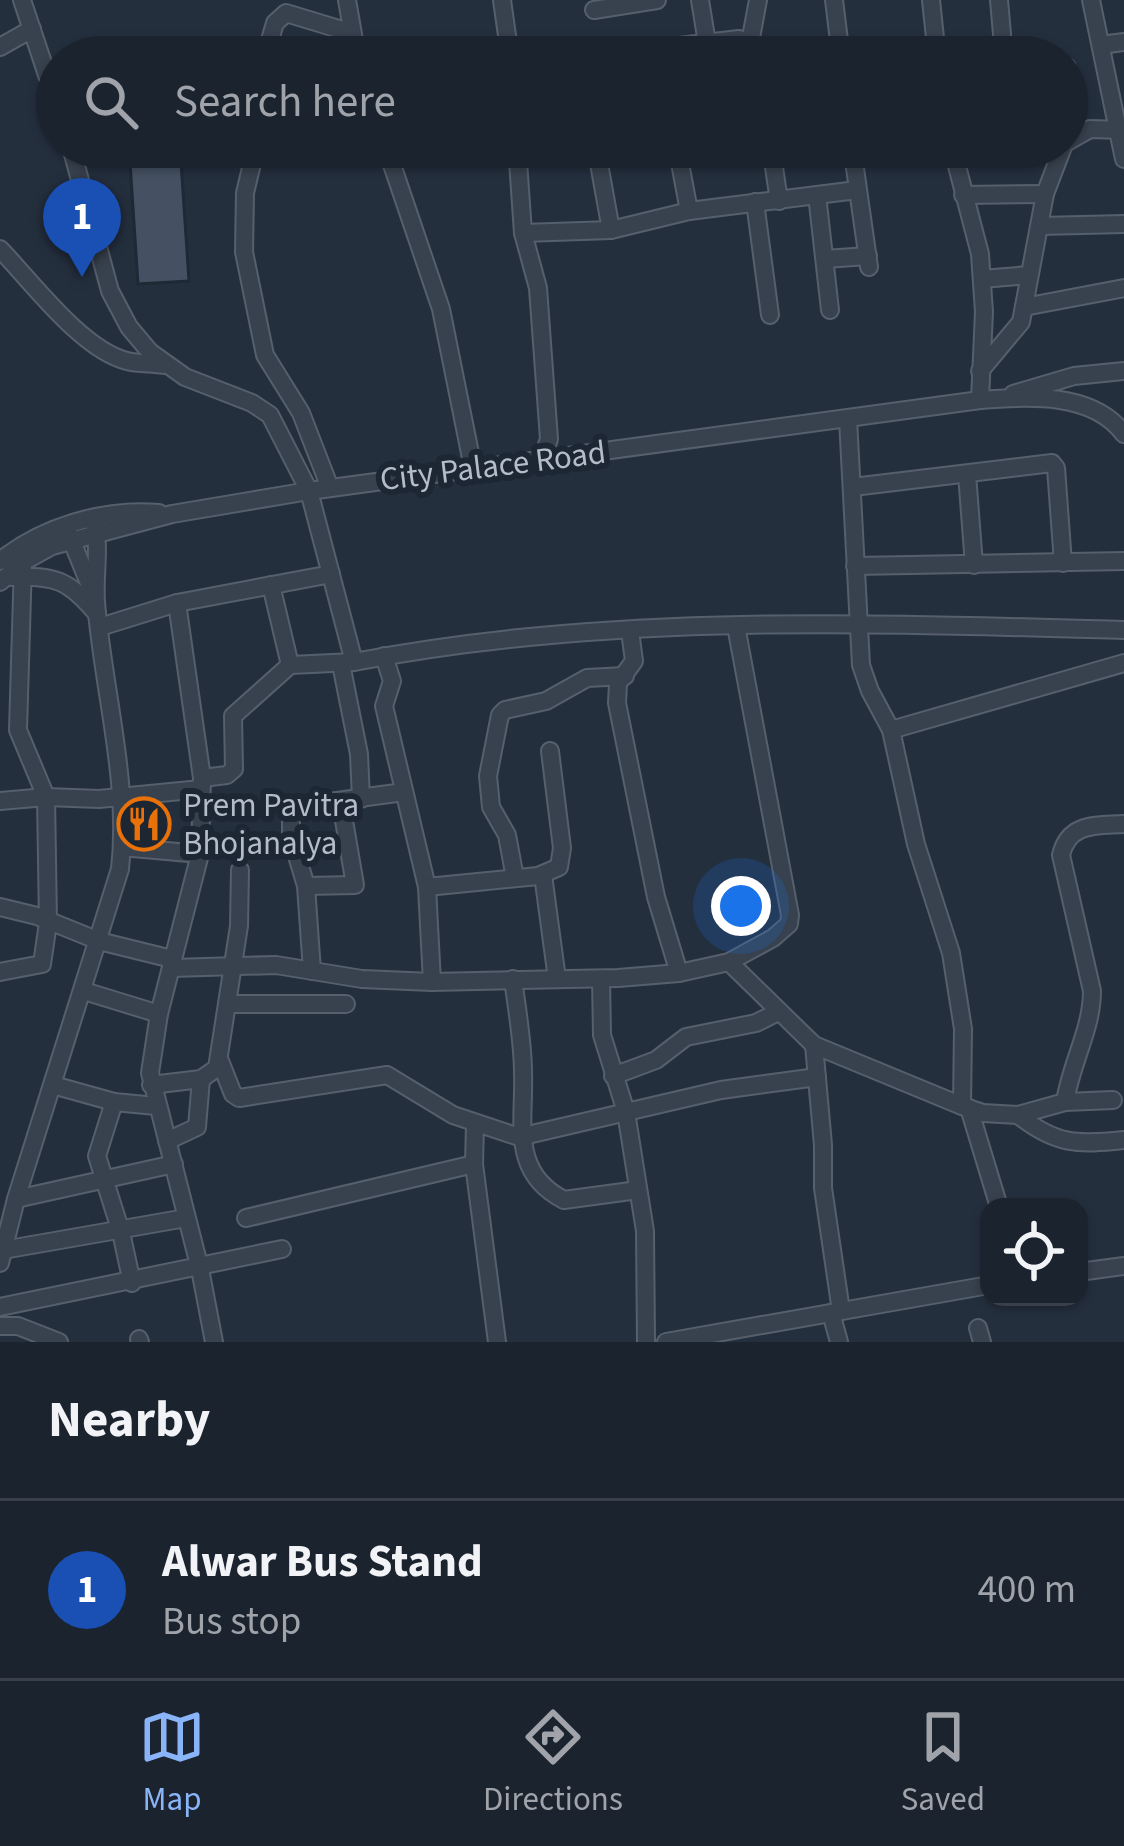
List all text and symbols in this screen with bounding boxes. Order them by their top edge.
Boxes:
search box [36,36,1088,168]
icon: search [78,69,144,135]
text: Search here [174,70,396,134]
pin: 1 [43,178,121,277]
street label: City Palace Road [377,429,609,503]
place label: Prem Pavitra Bhojanalya [183,782,359,867]
restaurant icon: Prem Pavitra Bhojanalya [116,796,172,852]
your location [711,876,771,936]
map controls [980,1198,1088,1306]
button: locate [980,1198,1088,1306]
text: Nearby [48,1384,210,1456]
text: Alwar Bus Stand [162,1530,483,1594]
text: 1 [77,1562,97,1618]
text: 400 m [978,1562,1076,1618]
text: Bus stop [162,1594,301,1650]
tab: Map [139,1704,205,1823]
tab: Directions [483,1704,623,1823]
tab: Saved [901,1704,985,1823]

